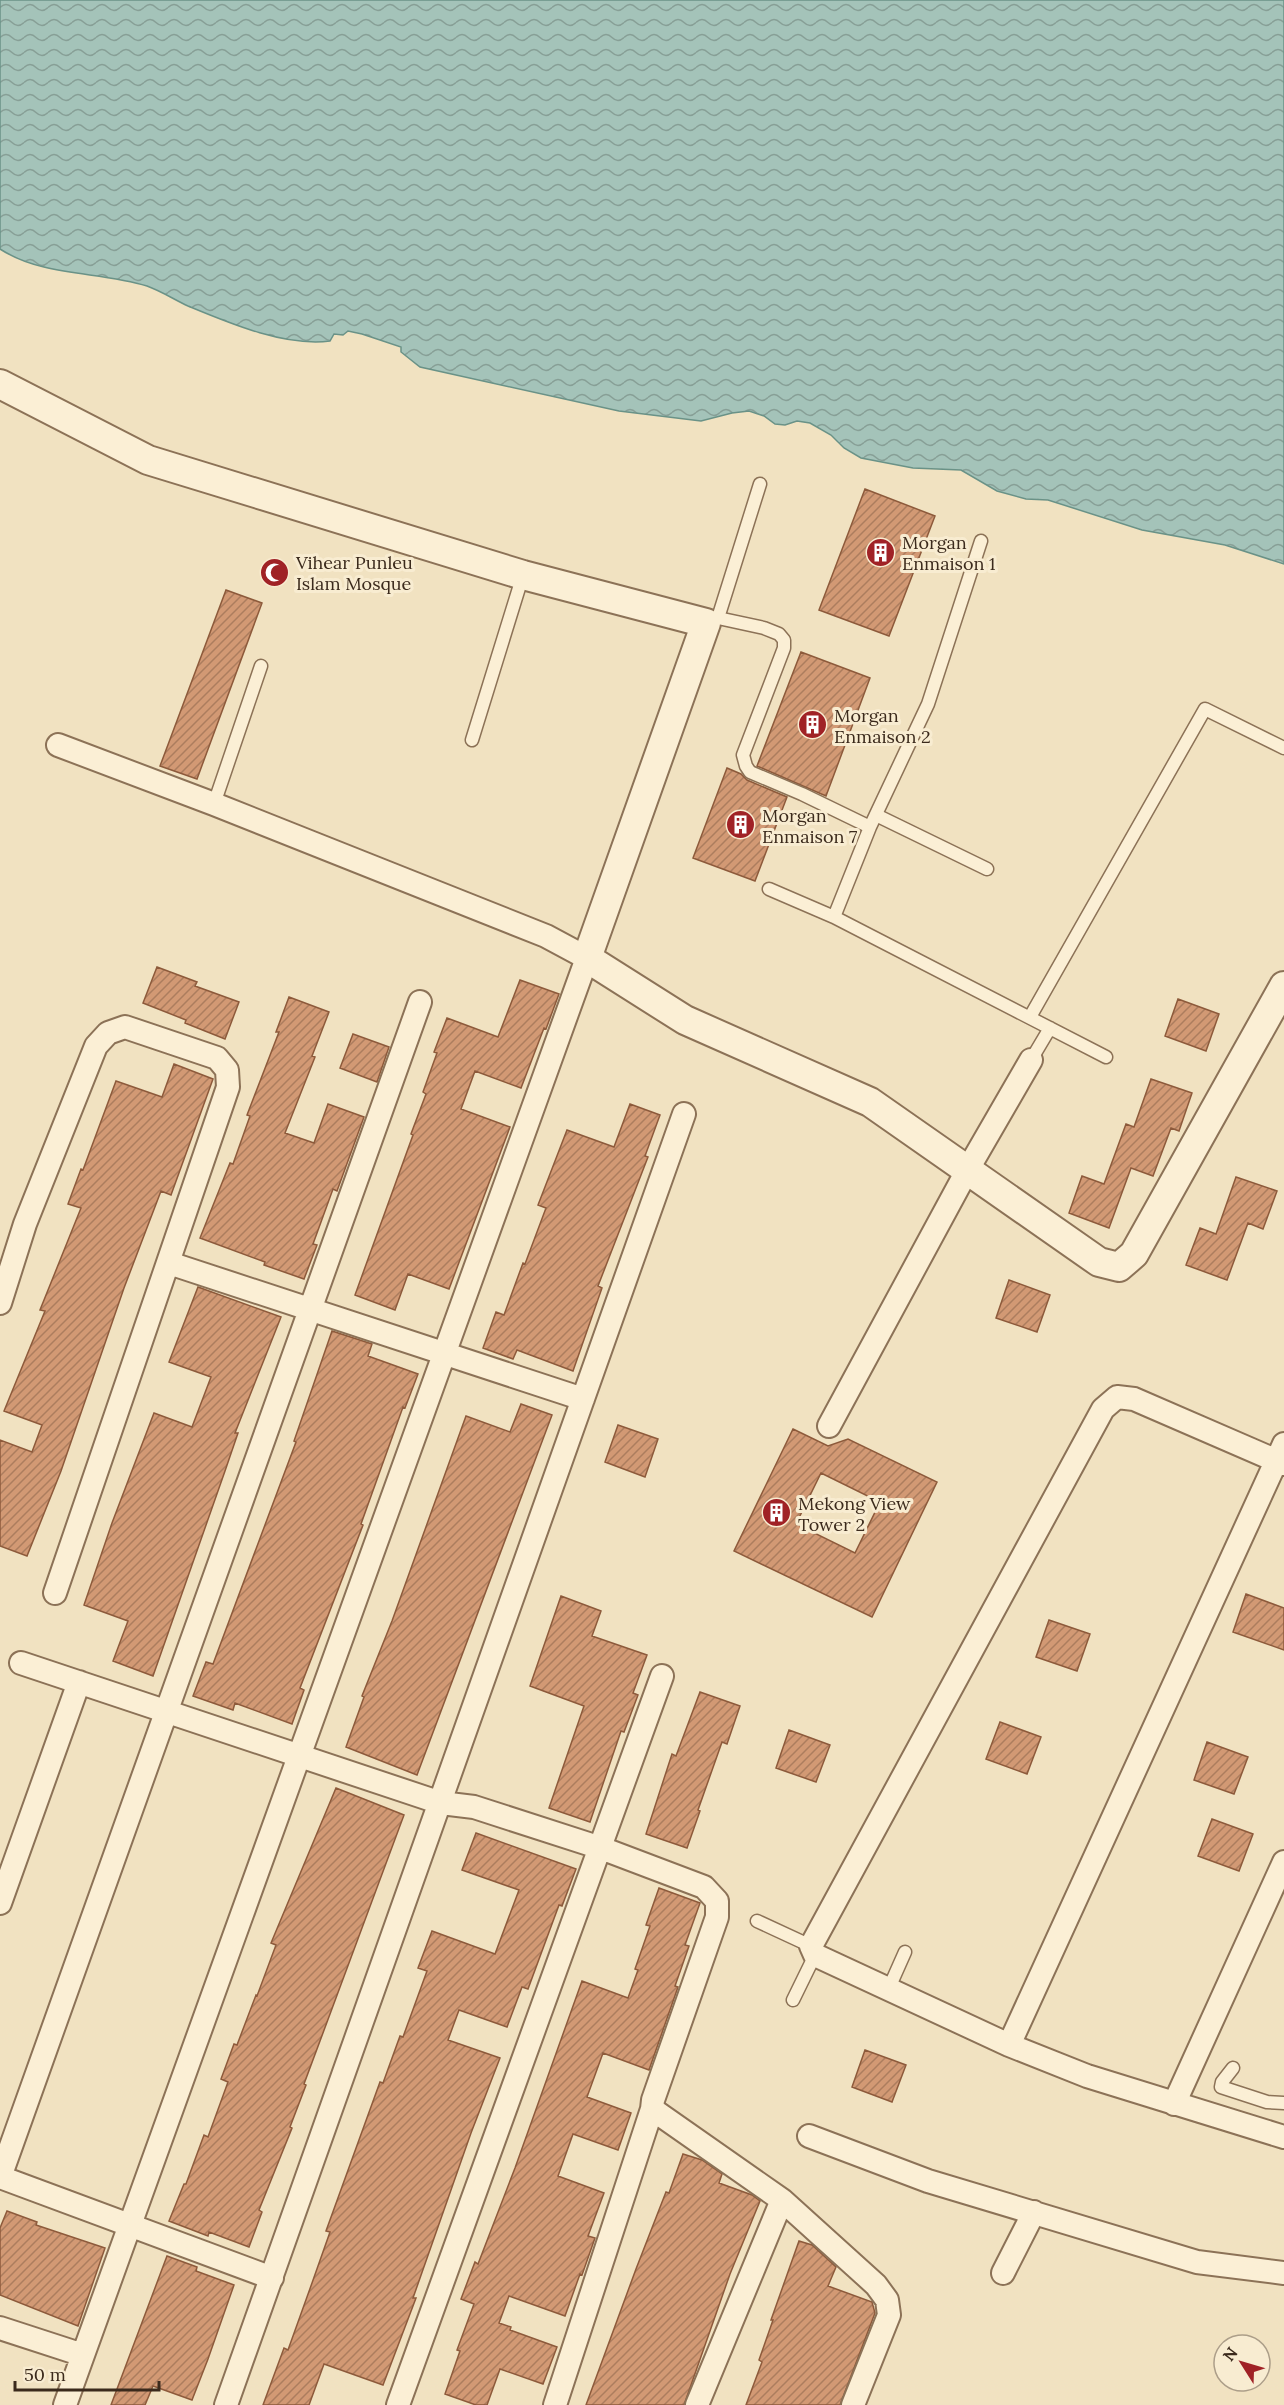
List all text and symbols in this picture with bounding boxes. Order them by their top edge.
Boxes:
place label: Morgan Enmaison 1 [902,531,996,575]
building icon: Morgan Enmaison 1 [865,536,897,568]
place label: Vihear Punleu Islam Mosque [295,551,413,595]
mosque icon: Vihear Punleu Islam Mosque [259,556,291,588]
place label: Morgan Enmaison 2 [834,704,931,748]
building icon: Morgan Enmaison 2 [797,709,829,741]
place label: Morgan Enmaison 7 [762,804,857,848]
building icon: Morgan Enmaison 7 [725,809,757,841]
place label: Mekong View Tower 2 [798,1492,911,1536]
building icon: Mekong View Tower 2 [761,1497,793,1529]
north arrow [1212,2333,1272,2393]
text: N [1218,2343,1242,2365]
scale bar [15,2354,159,2392]
text: 50 m [24,2363,66,2386]

